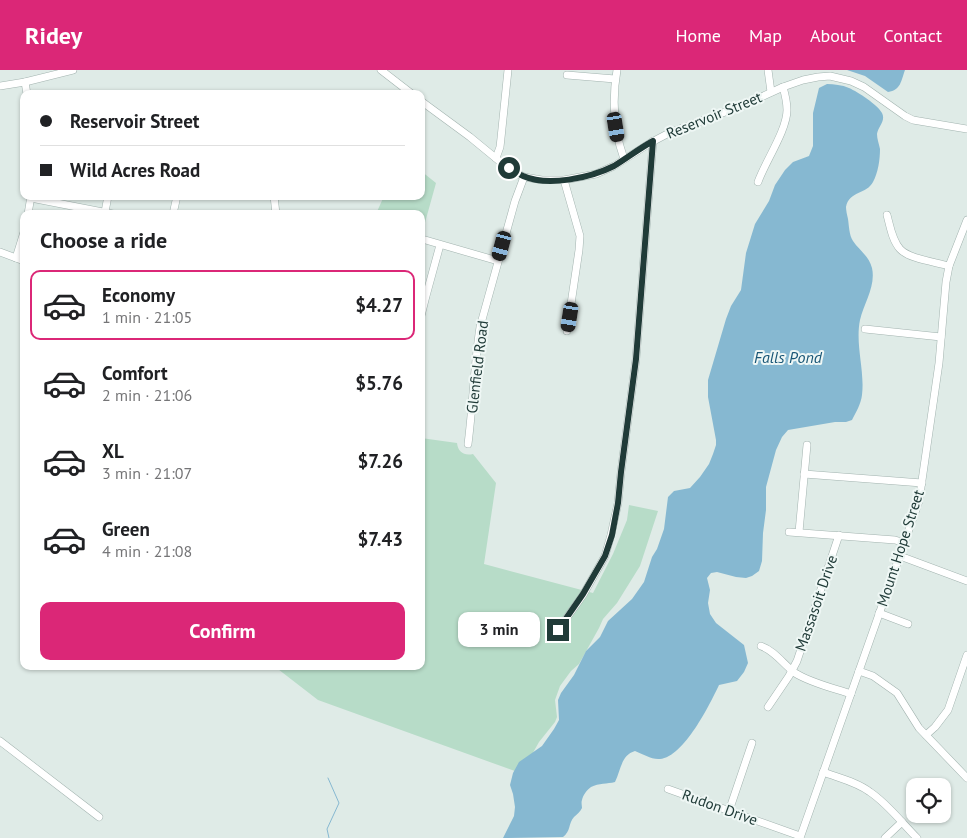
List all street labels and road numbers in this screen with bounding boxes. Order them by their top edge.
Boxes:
street label: Reservoir Street [663,87,765,143]
street label: Glenfield Road [462,320,492,414]
street label: Mount Hope Street [872,487,928,609]
street label: Massasoit Drive [791,552,841,654]
street label: Rudon Drive [680,785,760,829]

